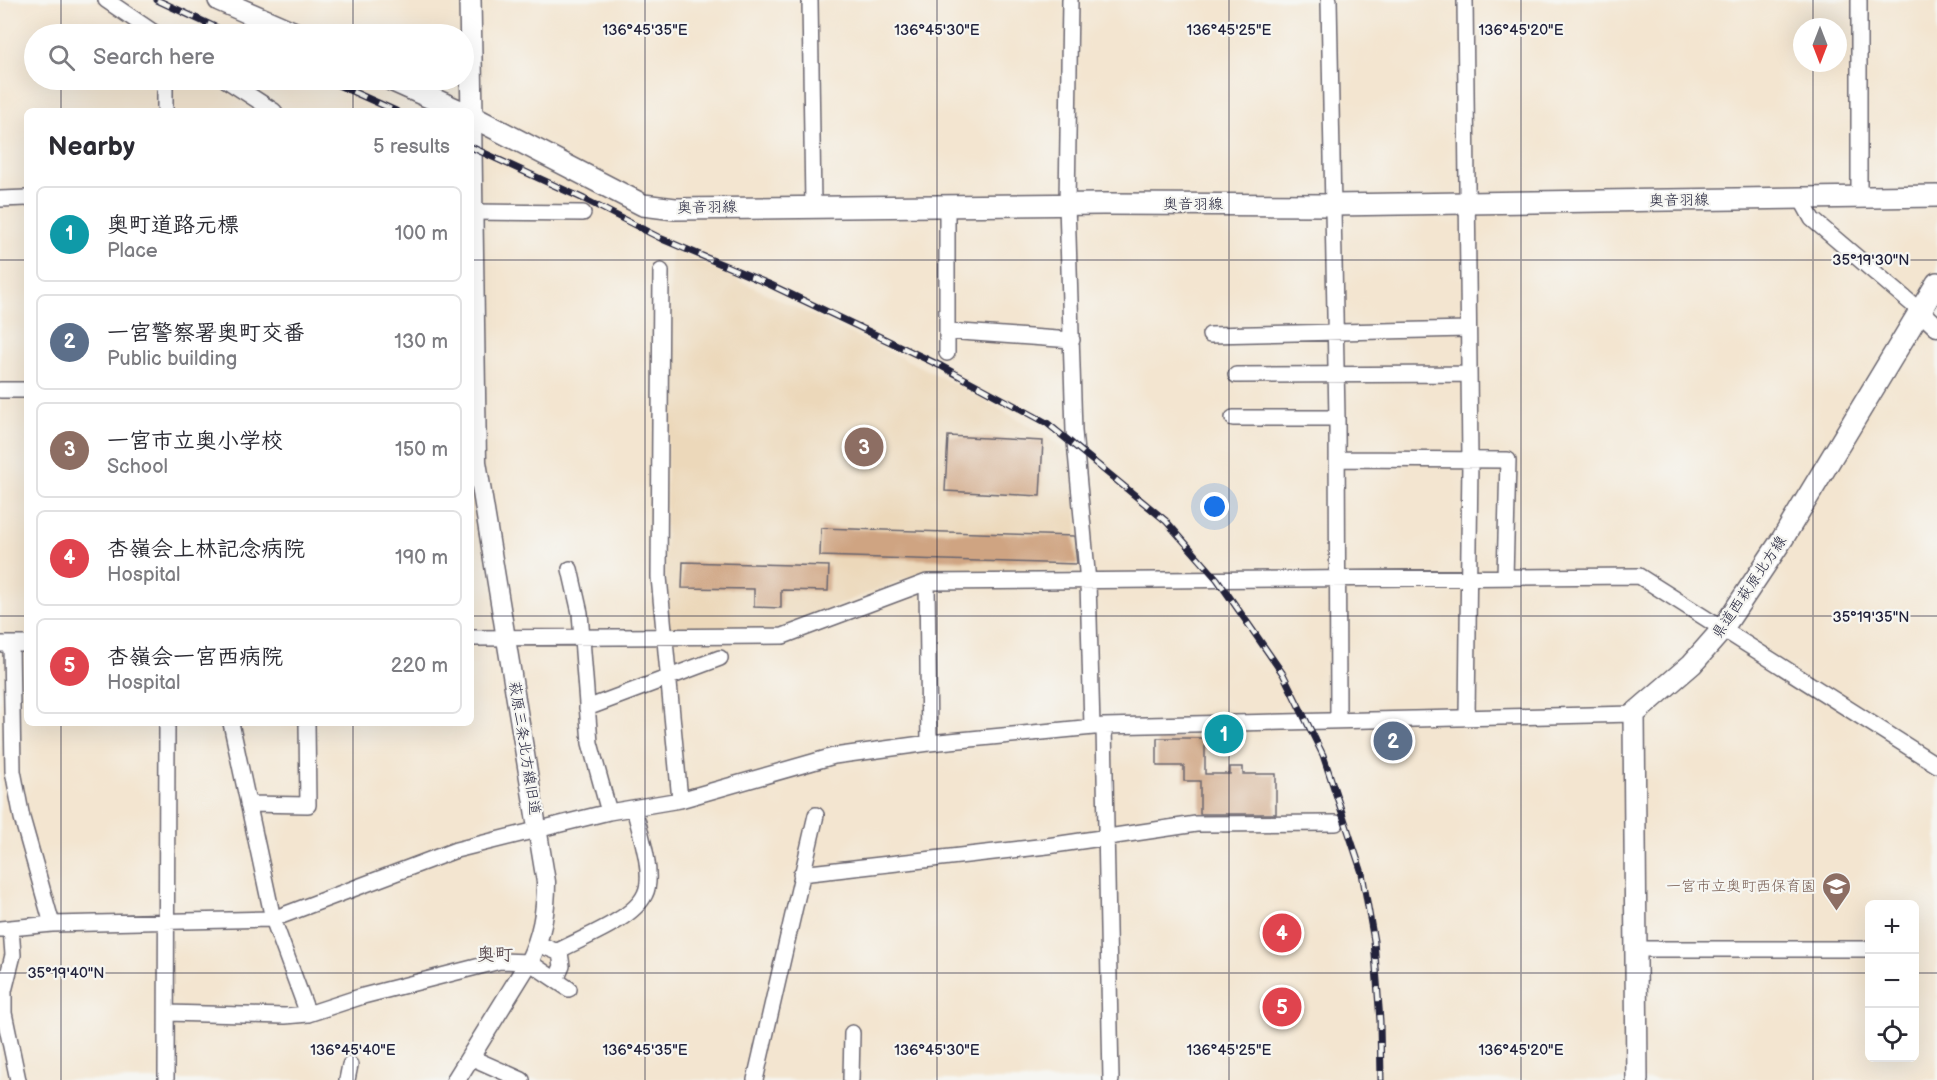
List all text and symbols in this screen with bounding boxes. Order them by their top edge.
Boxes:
north arrow [1793,18,1847,72]
text: 136°45'35"E [602,21,688,40]
text: 136°45'30"E [894,21,980,40]
text: 136°45'25"E [1187,21,1272,40]
text: 136°45'20"E [1478,21,1564,40]
search box [24,24,474,90]
icon: search [45,41,78,74]
text: Search here [93,44,215,71]
text: Nearby [48,132,135,163]
text: 5 results [373,135,450,159]
street label: 奥音羽線 [1649,190,1709,211]
street label: 奥音羽線 [1163,195,1223,214]
street label: 奥音羽線 [677,197,737,218]
text: 奥町道路元標 [107,212,239,239]
text: 1 [65,222,74,246]
text: 100 m [395,222,448,246]
text: Place [107,239,158,263]
text: 35°19'30"N [1832,251,1910,270]
text: 一宮警察署奥町交番 [107,320,305,347]
text: 2 [64,330,75,354]
text: 130 m [394,330,448,354]
text: Public building [107,347,237,371]
pin: 3 [844,424,884,470]
text: 一宮市立奥小学校 [107,428,283,455]
text: 3 [64,438,75,462]
text: 150 m [395,438,448,462]
text: School [107,455,168,479]
your location [1200,492,1229,521]
street label: 県道西萩原北方線 [1708,532,1791,642]
text: 杏嶺会上林記念病院 [107,536,305,563]
text: 4 [64,546,75,570]
text: 190 m [395,546,448,570]
text: Hospital [107,563,180,587]
text: 35°19'35"N [1832,608,1910,627]
text: 杏嶺会一宮西病院 [107,644,283,671]
text: 5 [64,654,75,678]
text: 220 m [391,654,448,678]
text: Hospital [107,671,180,695]
street label: 萩原三条北方線旧道 [505,680,544,816]
pin: 1 [1204,712,1244,756]
pin: 2 [1374,718,1412,764]
school or university icon: 一宮市立奥町西保育園 [1821,870,1853,912]
place label: 一宮市立奥町西保育園 [1666,877,1816,896]
map controls [1865,900,1919,1062]
button: + [1865,900,1919,954]
pin: 4 [1262,910,1302,956]
district label: 奥町 [477,944,513,965]
button: − [1865,954,1919,1008]
text: 35°19'40"N [27,964,105,983]
pin: 5 [1262,984,1302,1030]
button: locate [1865,1008,1919,1062]
text: 136°45'40"E [310,1041,396,1060]
text: 136°45'35"E [602,1041,688,1060]
text: 136°45'30"E [894,1041,980,1060]
text: 136°45'25"E [1187,1041,1272,1060]
text: 136°45'20"E [1478,1041,1564,1060]

